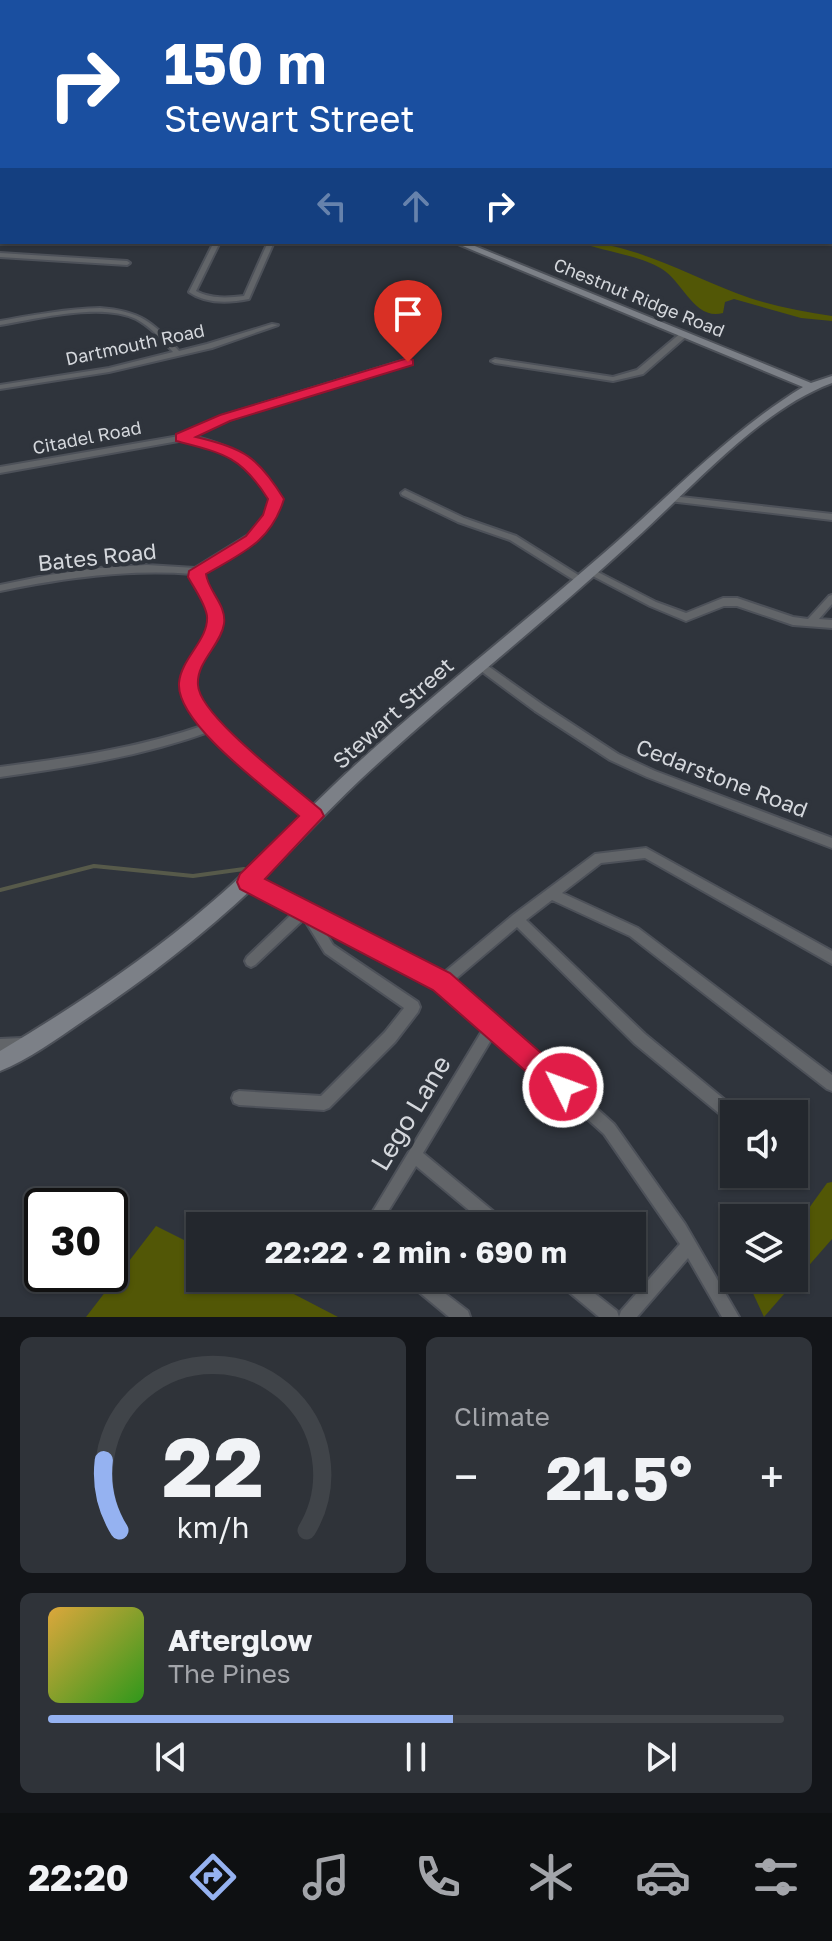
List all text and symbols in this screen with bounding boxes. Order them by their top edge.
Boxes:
text: 150 m [164,29,326,96]
icon: right [32,32,136,136]
text: Stewart Street [164,97,415,140]
icon: left [310,184,354,228]
icon: ahead [394,184,438,228]
icon: right [478,184,522,228]
street label: Chestnut Ridge Road [551,253,728,341]
pin [374,280,442,362]
icon: arrive [386,292,430,336]
street label: Dartmouth Road [63,319,206,370]
street label: Citadel Road [31,416,143,458]
street label: Bates Road [36,537,158,576]
street label: Stewart Street [327,651,459,774]
street label: Cedarstone Road [633,732,812,823]
position arrow [521,1045,605,1129]
street label: Lego Lane [364,1050,457,1176]
map controls [720,1100,808,1292]
button: sound [720,1100,808,1188]
speed limit sign: 30 [24,1188,128,1292]
button: layers [720,1204,808,1292]
text: 22:22 · 2 min · 690 m [265,1234,567,1270]
text: Climate [454,1401,550,1432]
text: 22 [162,1415,264,1515]
text: 21.5° [546,1441,692,1513]
text: − [454,1450,478,1503]
text: + [760,1450,784,1503]
text: km/h [177,1510,249,1544]
text: Afterglow [168,1622,312,1658]
text: The Pines [168,1658,291,1689]
icon: previous [149,1735,193,1779]
icon: pause [394,1735,438,1779]
icon: next [639,1735,683,1779]
icon: directions [185,1849,241,1905]
icon: music [298,1849,354,1905]
icon: phone [410,1849,466,1905]
icon: climate [523,1849,579,1905]
icon: car [635,1849,691,1905]
icon: filters [748,1849,804,1905]
text: 22:20 [28,1856,129,1899]

